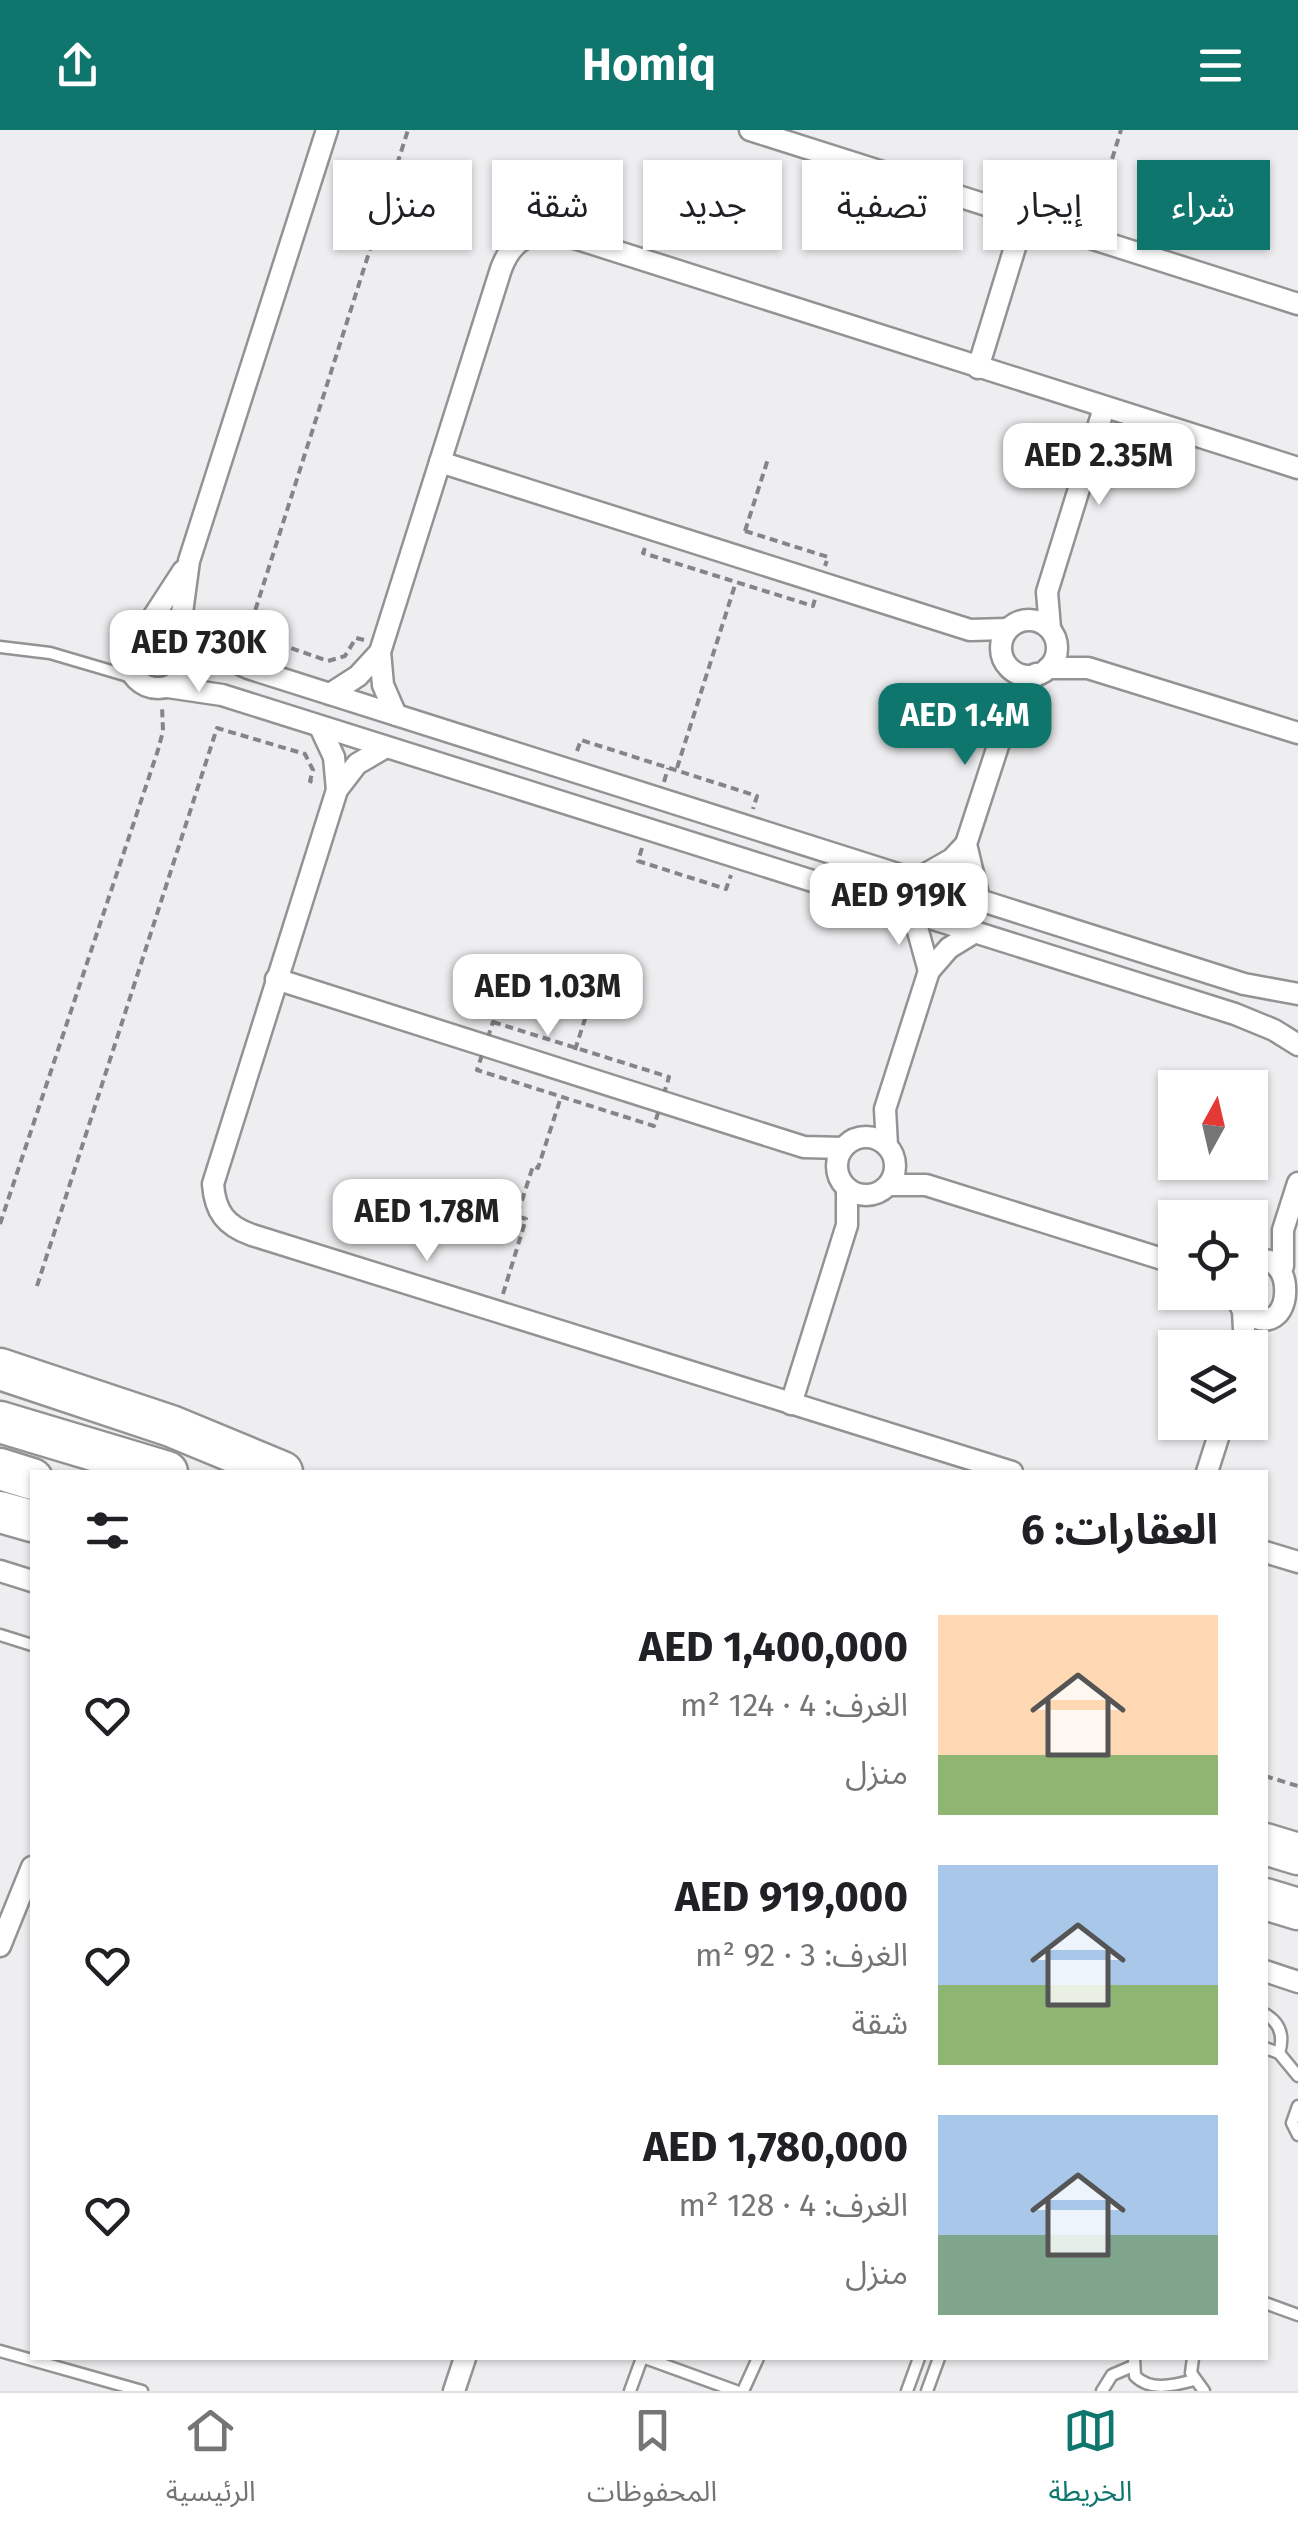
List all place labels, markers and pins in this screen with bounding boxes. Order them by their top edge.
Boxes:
pin: AED 2.35M [985,423,1213,508]
pin: AED 730K [96,610,302,695]
pin: AED 1.4M [862,683,1068,768]
pin: AED 919K [796,863,1002,948]
pin: AED 1.03M [434,954,662,1039]
pin: AED 1.78M [313,1179,541,1264]

